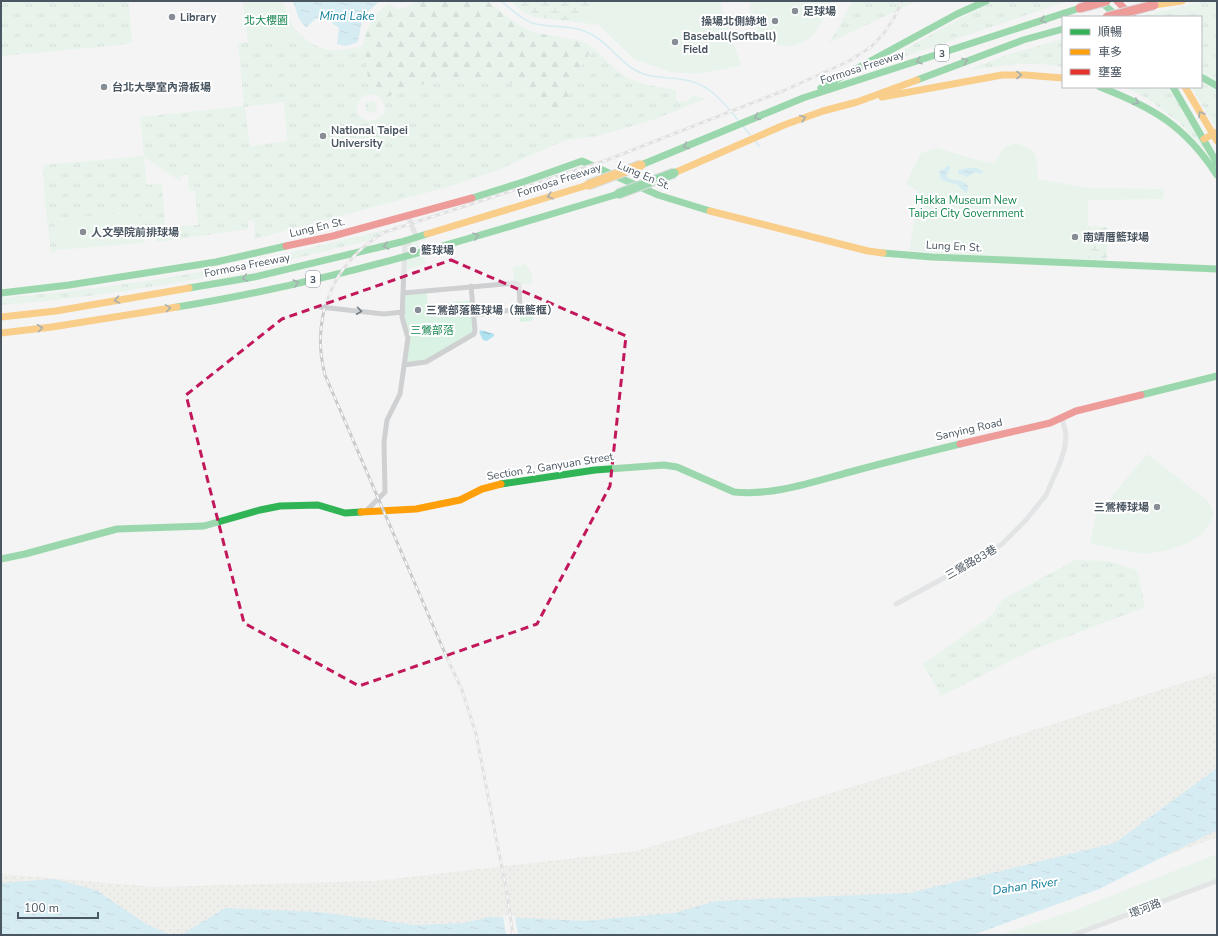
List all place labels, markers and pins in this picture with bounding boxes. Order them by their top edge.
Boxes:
place label: 足球場 [803,4,836,19]
marker: 足球場 [790,6,800,16]
place label: Library [180,10,217,25]
marker: Library [167,12,177,22]
place label: 操場北側綠地 [701,14,767,29]
marker: 操場北側綠地 [770,16,780,26]
place label: Baseball(Softball) Field [683,29,777,57]
marker: Baseball(Softball) Field [670,37,680,47]
place label: 台北大學室內滑板場 [112,80,211,95]
marker: 台北大學室內滑板場 [99,82,109,92]
place label: National Taipei University [331,123,408,151]
marker: National Taipei University [318,131,328,141]
place label: 人文學院前排球場 [91,225,179,240]
marker: 人文學院前排球場 [78,227,88,237]
place label: 南靖厝籃球場 [1083,230,1149,245]
marker: 南靖厝籃球場 [1070,232,1080,242]
place label: 籃球場 [421,243,454,258]
marker: 籃球場 [408,245,418,255]
place label: 三鶯部落籃球場（無籃框） [426,303,558,318]
marker: 三鶯部落籃球場（無籃框） [413,305,423,315]
place label: 三鶯棒球場 [1094,500,1149,515]
marker: 三鶯棒球場 [1152,502,1162,512]

